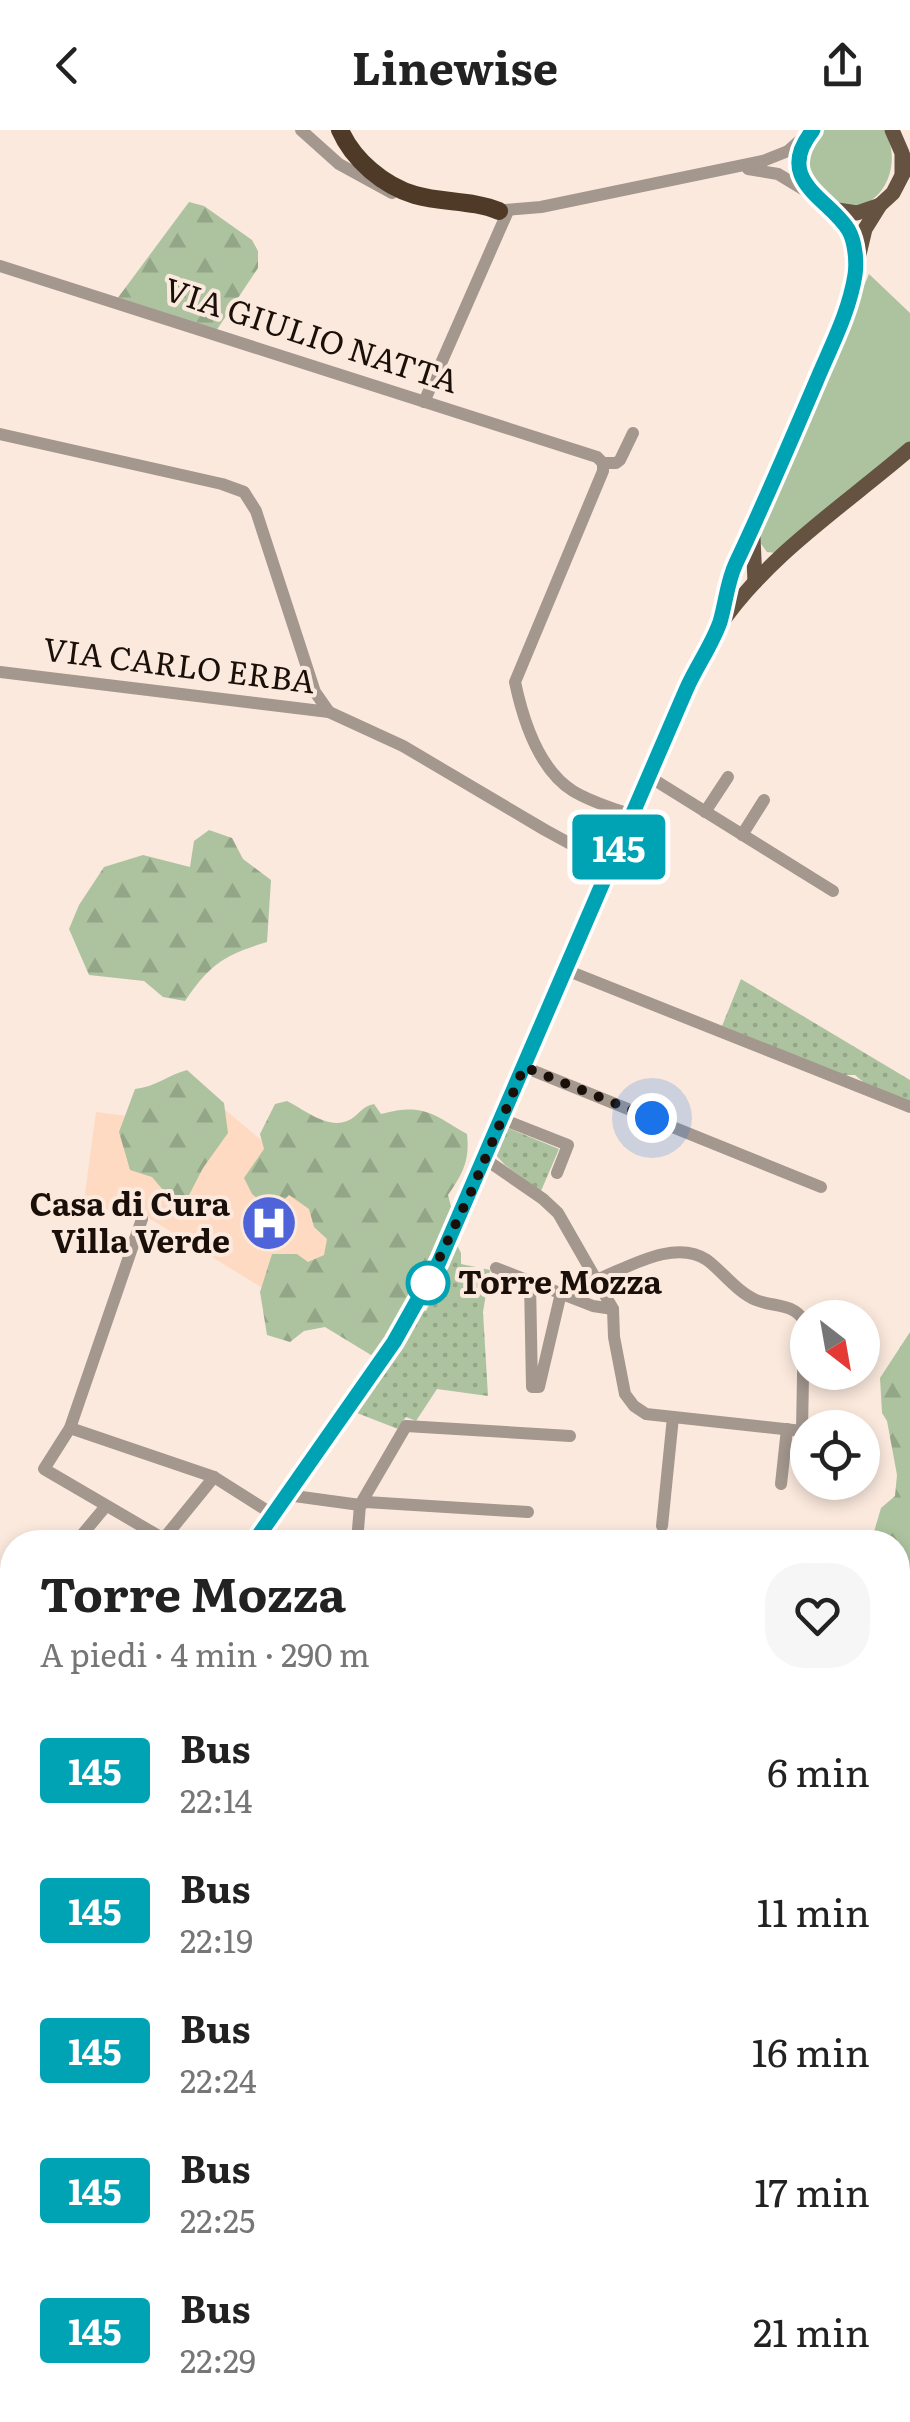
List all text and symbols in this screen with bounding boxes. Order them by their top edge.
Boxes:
text: Linewise [352,32,558,99]
icon: back [40,38,95,93]
icon: share [815,38,870,93]
street label: VIA GIULIO NATTA [159,263,466,404]
street label: VIA CARLO ERBA [41,623,318,704]
line badge: 145 [562,814,676,880]
text: 145 [592,821,646,873]
your location [627,1093,677,1143]
place label: Casa di Cura Villa Verde [29,1178,231,1263]
hospital icon: Casa di Cura Villa Verde [239,1193,299,1253]
place label: Torre Mozza [458,1256,663,1304]
marker: Torre Mozza [407,1262,449,1304]
north arrow [790,1300,880,1390]
map controls [790,1300,880,1500]
button: locate [790,1410,880,1500]
text: Torre Mozza [40,1556,346,1627]
button: heart [765,1563,870,1668]
text: A piedi · 4 min · 290 m [40,1629,370,1677]
text: Bus [180,1718,251,1775]
text: 6 min [767,1742,870,1799]
text: 145 [68,1744,122,1796]
text: 22:14 [180,1775,252,1823]
text: Bus [180,1858,251,1915]
text: 11 min [757,1882,870,1939]
text: 145 [68,1884,122,1936]
text: 22:19 [180,1915,253,1963]
text: Bus [180,1998,251,2055]
text: 16 min [752,2022,870,2079]
text: 145 [68,2024,122,2076]
text: 22:24 [180,2055,257,2103]
text: Bus [180,2138,251,2195]
text: 17 min [754,2162,870,2219]
text: 145 [68,2164,122,2216]
text: 22:25 [180,2195,255,2243]
text: Bus [180,2278,251,2335]
text: 21 min [753,2302,870,2359]
text: 145 [68,2304,122,2356]
text: 22:29 [180,2335,256,2383]

